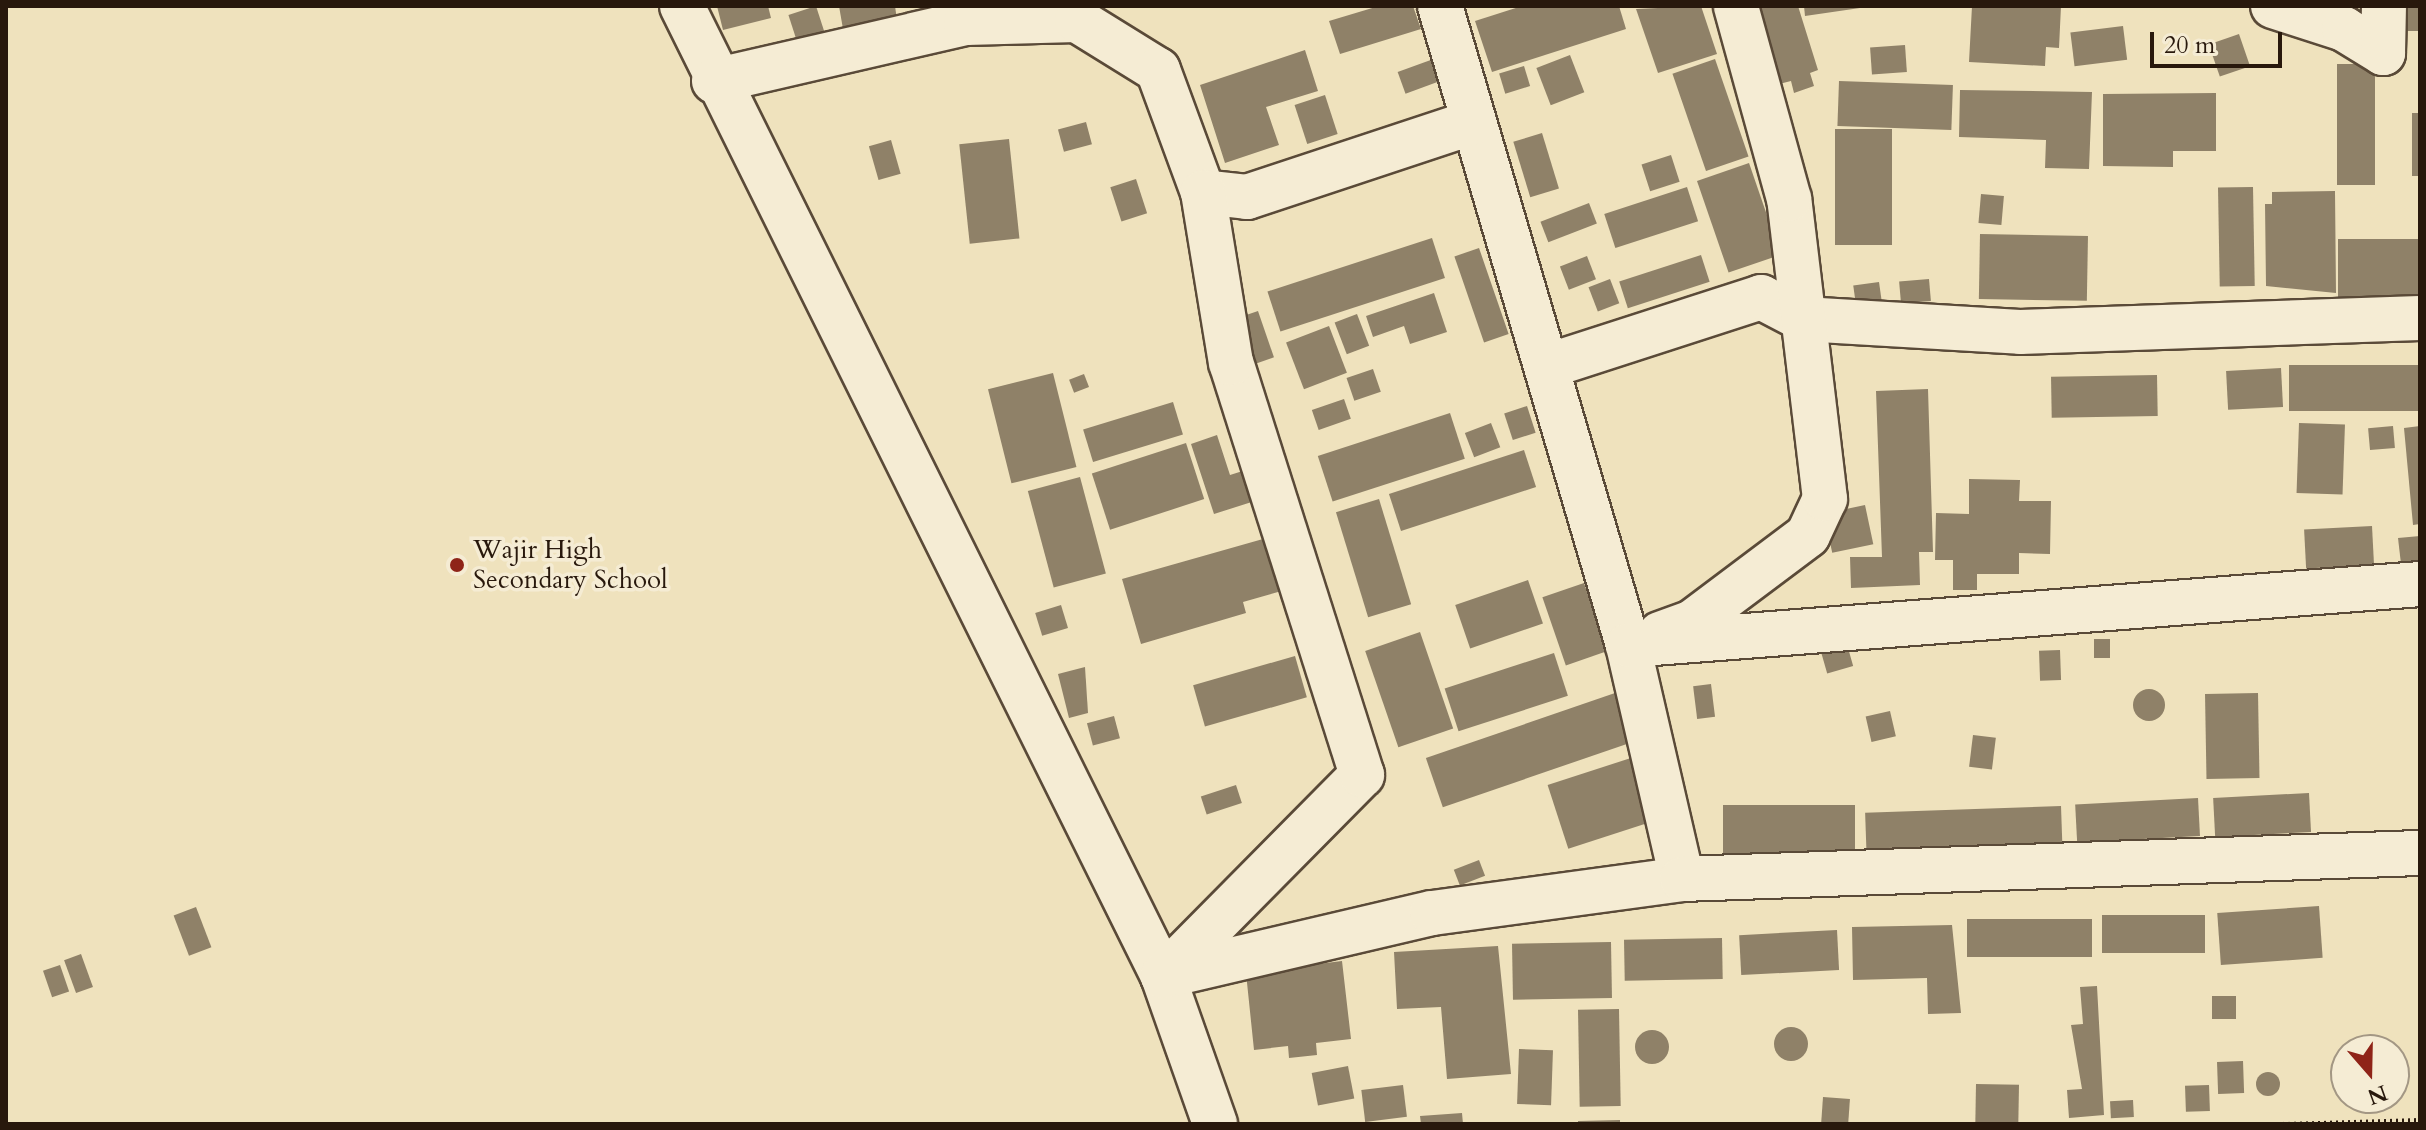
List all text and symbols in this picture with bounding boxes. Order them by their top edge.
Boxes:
scale bar [2154,16,2286,66]
text: 20 m [2164,29,2215,62]
place label: Wajir High Secondary School [473,534,668,596]
marker: Wajir High Secondary School [448,556,466,574]
north arrow [2330,1034,2410,1114]
text: N [2363,1077,2392,1112]

